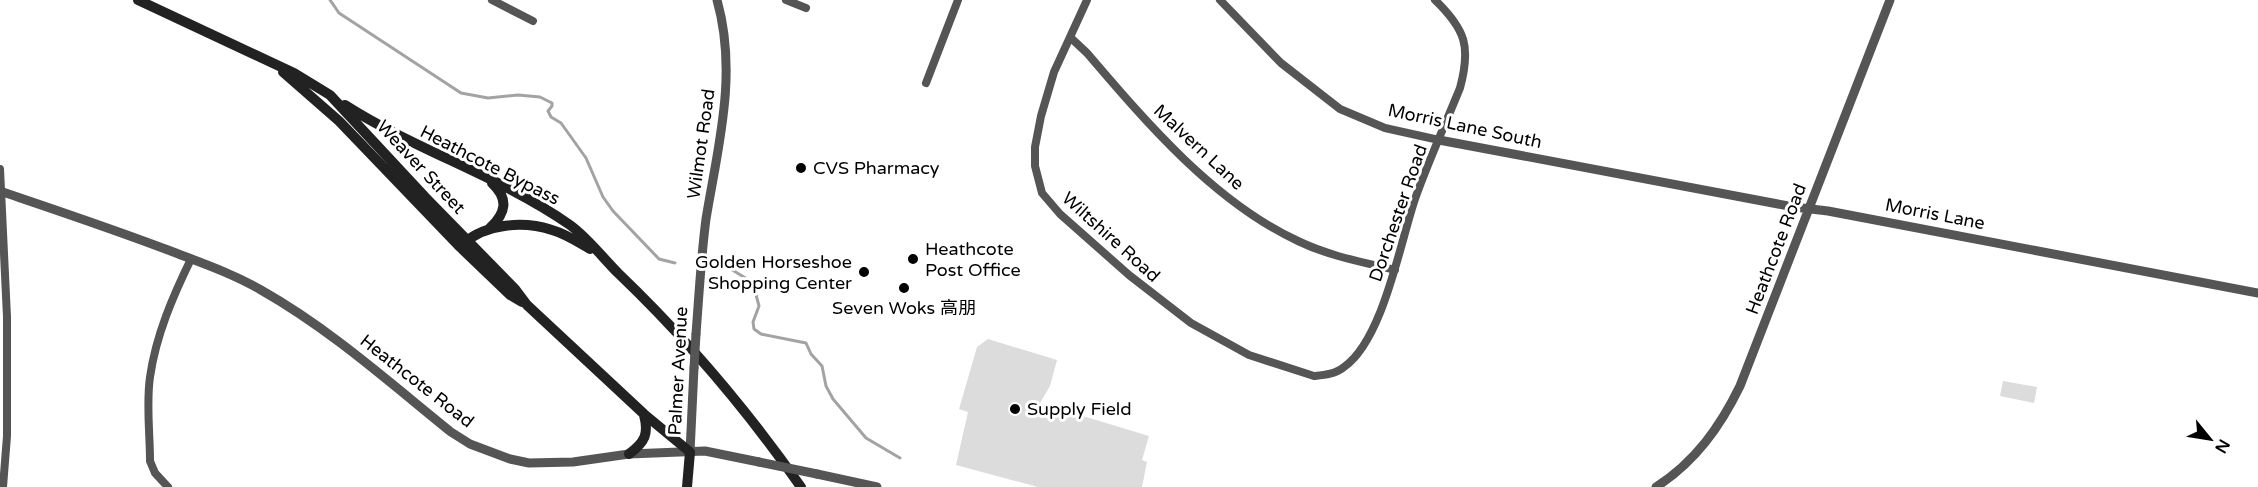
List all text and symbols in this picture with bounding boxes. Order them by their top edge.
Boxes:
street label: Wilmot Road [682,87,720,201]
street label: Malvern Lane [1149,99,1249,195]
street label: Morris Lane South [1386,99,1544,153]
street label: Weaver Street [372,116,470,219]
street label: Heathcote Bypass [416,120,564,210]
street label: Dorchester Road [1364,141,1432,285]
place label: CVS Pharmacy [813,157,940,179]
marker: CVS Pharmacy [794,161,808,175]
street label: Heathcote Road [1741,180,1811,318]
street label: Wiltshire Road [1057,187,1165,287]
street label: Morris Lane [1883,194,1987,234]
place label: Heathcote Post Office [925,238,1021,281]
place label: Golden Horseshoe Shopping Center [695,251,852,294]
marker: Heathcote Post Office [906,252,920,266]
marker: Golden Horseshoe Shopping Center [857,265,871,279]
marker: Seven Woks 高朋 [897,281,911,295]
place label: Seven Woks 高朋 [832,297,976,319]
street label: Palmer Avenue [664,306,692,436]
street label: Heathcote Road [356,330,478,432]
place label: Supply Field [1027,398,1132,420]
marker: Supply Field [1008,402,1022,416]
north arrow [2180,409,2240,469]
text: N [2210,435,2234,457]

